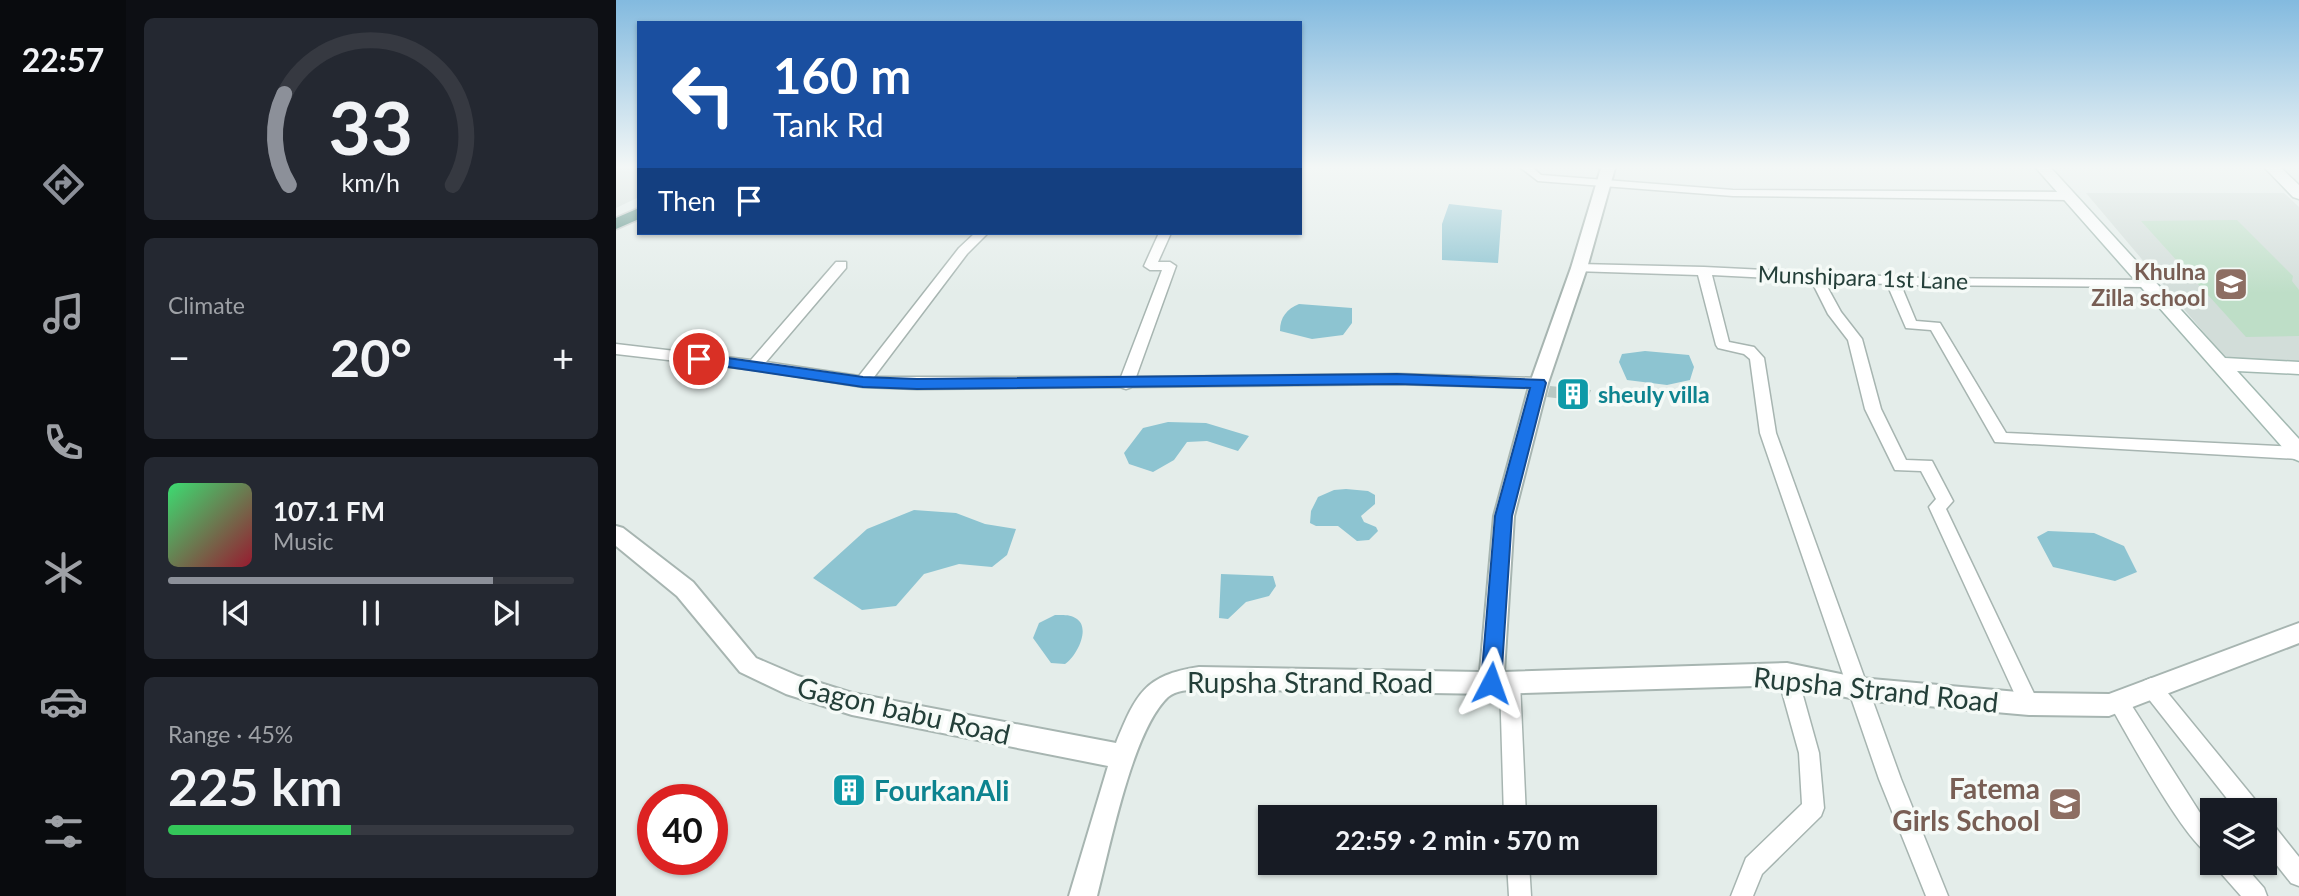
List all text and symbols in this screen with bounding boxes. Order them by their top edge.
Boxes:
text: 22:57 [22,40,104,79]
text: 160 m [773,46,911,104]
icon: left [658,49,749,140]
text: 33 [329,83,413,171]
text: Tank Rd [773,105,884,144]
icon: directions [39,160,88,209]
text: km/h [342,167,400,197]
icon: arrive [730,182,768,220]
text: Then [658,185,716,217]
place label: Khulna Zilla school [2091,257,2206,311]
street label: Munshipara 1st Lane [1757,259,1969,295]
school or university icon: Khulna Zilla school [2212,265,2250,303]
icon: music [39,289,88,338]
text: Climate [168,291,245,319]
text: 20° [330,326,412,388]
pin [669,329,729,389]
text: − [168,334,190,380]
text: + [552,334,574,380]
icon: arrive [680,340,718,378]
building icon: sheuly villa [1554,375,1592,413]
place label: sheuly villa [1598,380,1710,408]
icon: phone [39,418,88,467]
text: 107.1 FM [273,495,385,527]
text: Music [273,527,333,555]
icon: climate [39,548,88,597]
icon: previous [217,594,255,632]
icon: pause [352,594,390,632]
icon: next [487,594,525,632]
position arrow [1454,646,1528,720]
street label: Rupsha Strand Road [1752,659,2000,719]
street label: Rupsha Strand Road [1187,665,1433,699]
street label: Gagon babu Road [794,669,1014,751]
icon: car [39,677,88,726]
text: Range · 45% [168,720,293,748]
text: 225 km [168,755,342,817]
building icon: FourkanAli [830,771,868,809]
place label: Fatema Girls School [1892,771,2040,837]
place label: FourkanAli [874,773,1009,807]
speed limit sign: 40 [637,784,728,875]
school or university icon: Fatema Girls School [2046,785,2084,823]
map controls [2200,798,2277,875]
button: layers [2200,798,2277,875]
icon: filters [39,807,88,856]
text: 22:59 · 2 min · 570 m [1335,824,1580,856]

